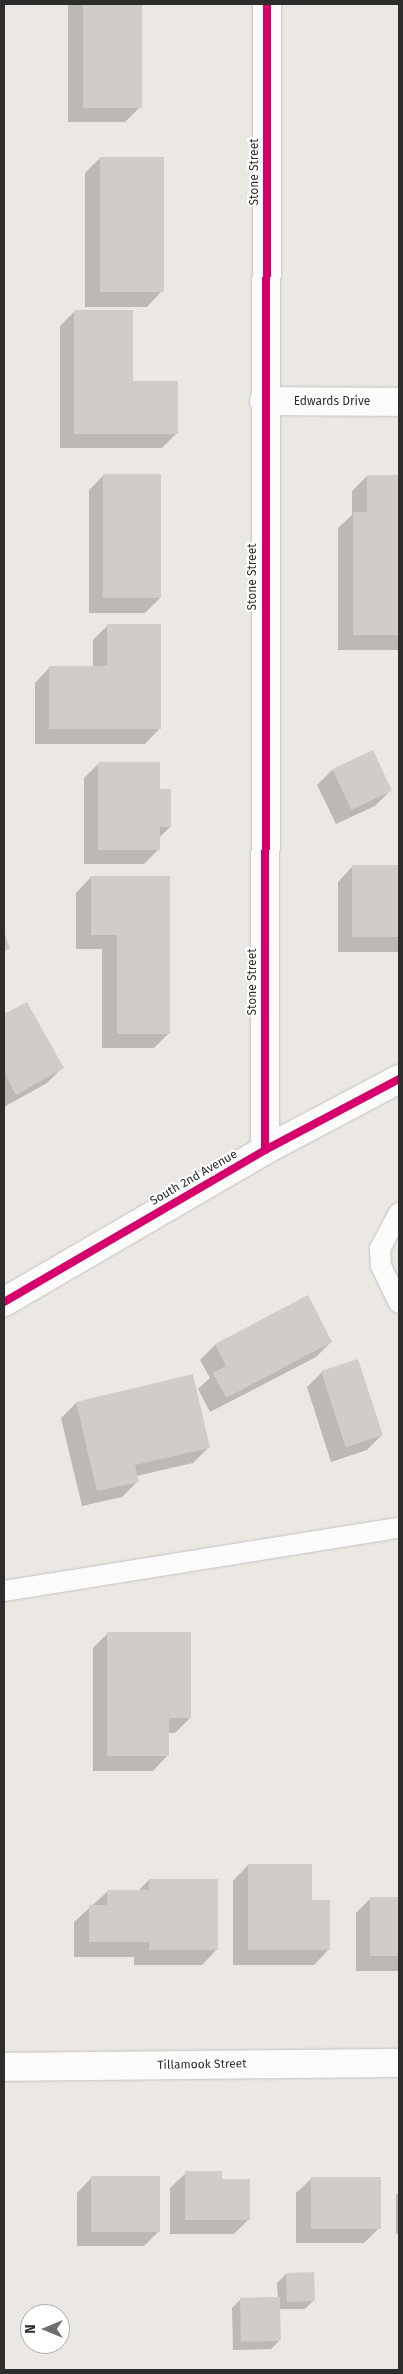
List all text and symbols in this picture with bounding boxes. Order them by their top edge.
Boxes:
street label: Stone Street [248,138,262,206]
street label: Edwards Drive [294,395,370,409]
street label: Stone Street [246,543,260,611]
street label: Stone Street [246,948,260,1016]
street label: South 2nd Avenue [148,1147,240,1209]
street label: Tillamook Street [157,2057,247,2073]
north arrow [20,2304,70,2354]
text: N [22,2324,39,2334]

